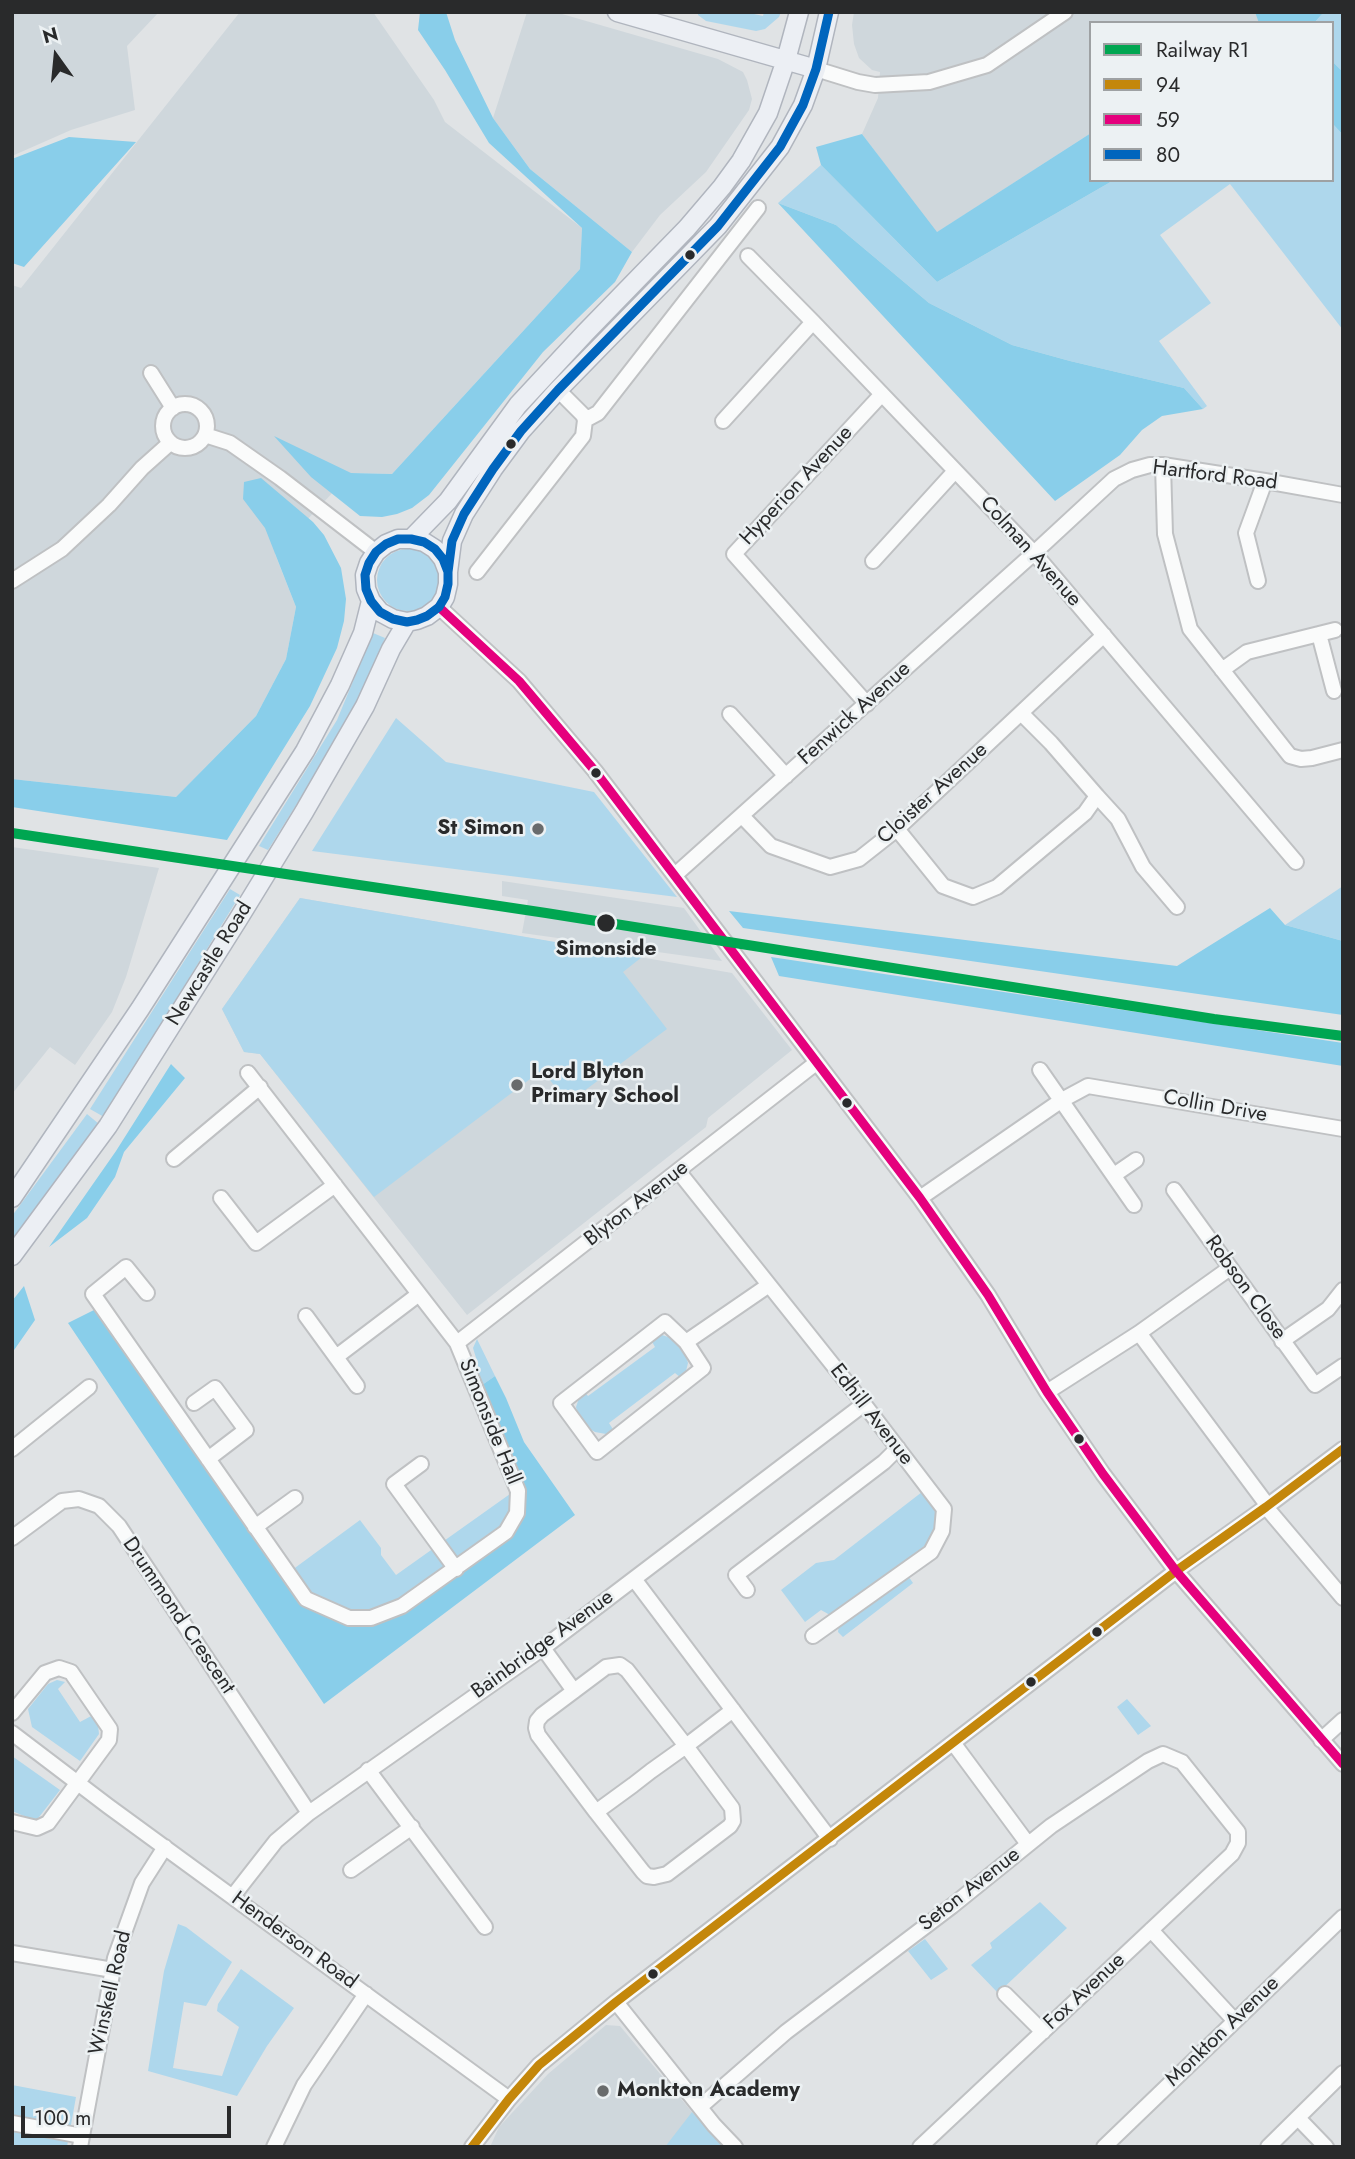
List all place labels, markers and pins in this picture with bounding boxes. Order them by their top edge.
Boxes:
unlabelled marker [683,248,697,262]
unlabelled marker [504,437,518,451]
unlabelled marker [589,766,603,780]
place label: St Simon [437,816,524,842]
marker: St Simon [530,821,546,837]
marker: Simonside [595,912,617,934]
place label: Simonside [556,937,656,963]
place label: Lord Blyton Primary School [531,1060,679,1110]
marker: Lord Blyton Primary School [509,1077,525,1093]
unlabelled marker [840,1096,854,1110]
unlabelled marker [1072,1432,1086,1446]
unlabelled marker [1090,1625,1104,1639]
unlabelled marker [1024,1675,1038,1689]
unlabelled marker [646,1967,660,1981]
place label: Monkton Academy [617,2078,800,2104]
marker: Monkton Academy [595,2083,611,2099]

